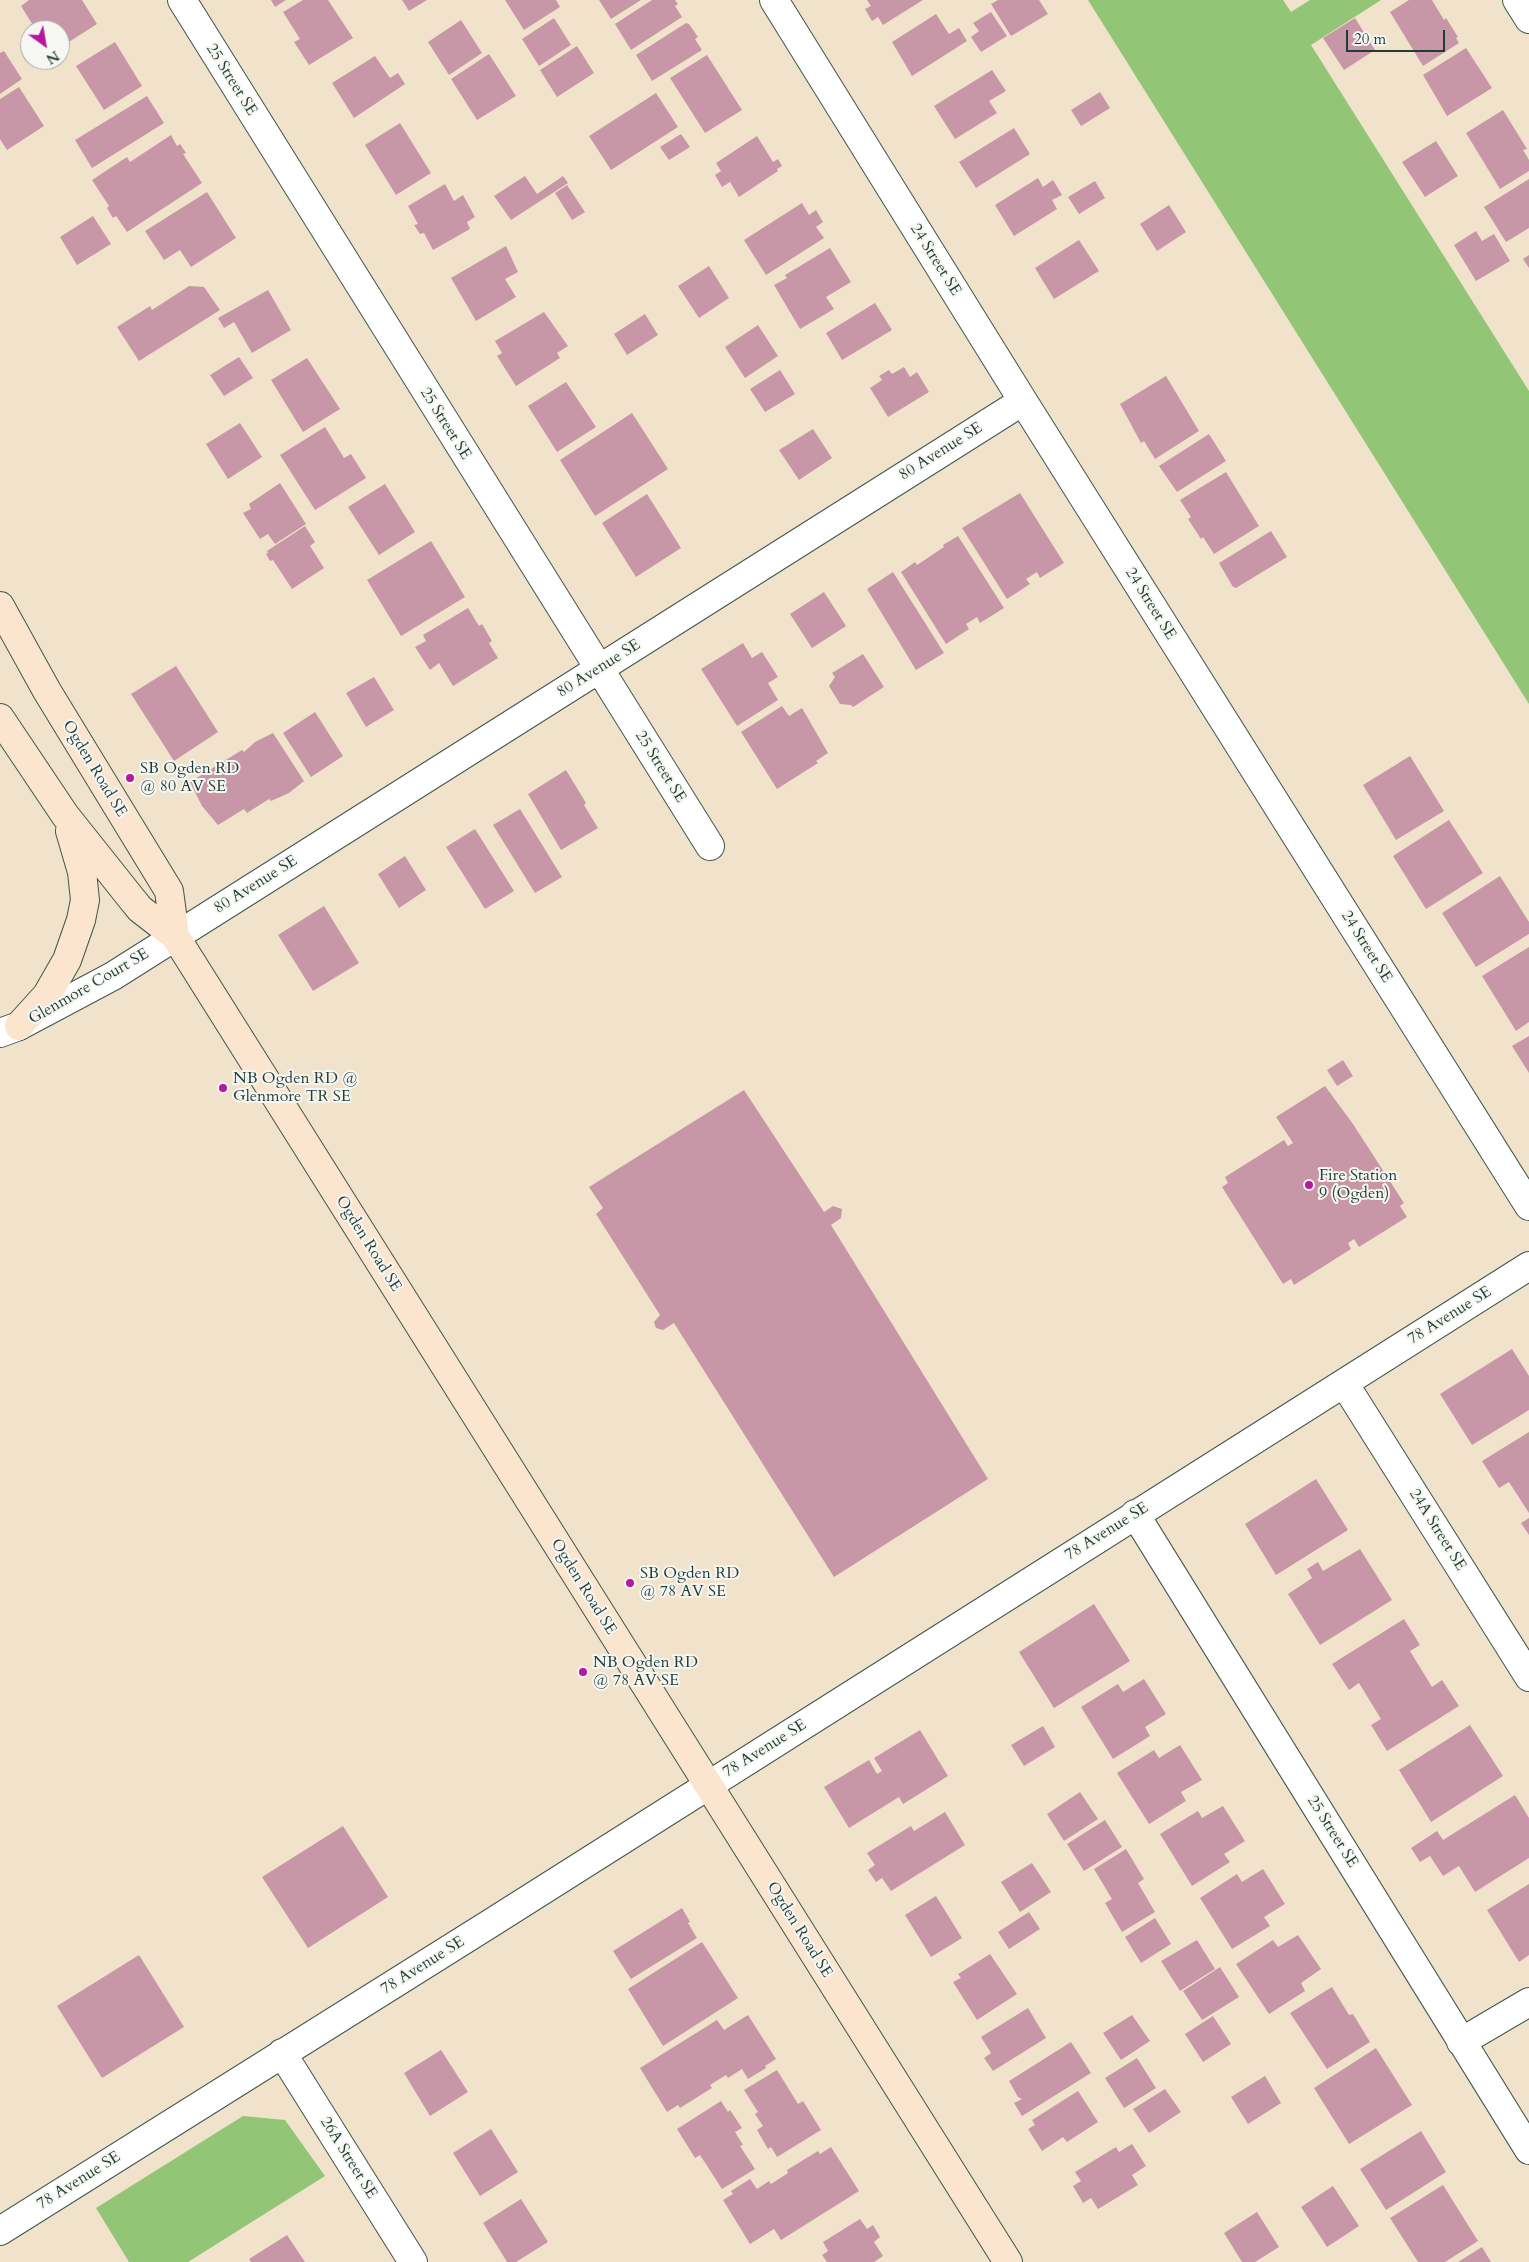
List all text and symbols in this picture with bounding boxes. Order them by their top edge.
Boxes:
north arrow [20,20,70,70]
scale bar [1349,20,1448,52]
text: 20 m [1354,29,1386,49]
street label: 25 Street SE [201,40,261,120]
text: N [42,46,63,69]
street label: 24 Street SE [905,220,965,300]
street label: 25 Street SE [415,384,475,464]
street label: 80 Avenue SE [896,419,986,485]
street label: 24 Street SE [1120,564,1180,644]
street label: 80 Avenue SE [554,636,644,702]
street label: Ogden Road SE [58,717,130,821]
street label: 25 Street SE [630,727,690,807]
place label: SB Ogden RD @ 80 AV SE [140,759,239,797]
marker: SB Ogden RD @ 80 AV SE [124,772,136,784]
street label: 80 Avenue SE [211,852,301,918]
street label: 24 Street SE [1336,907,1396,987]
street label: Glenmore Court SE [26,945,152,1029]
place label: NB Ogden RD @ Glenmore TR SE [233,1069,358,1107]
marker: NB Ogden RD @ Glenmore TR SE [217,1082,229,1094]
place label: Fire Station 9 (Ogden) [1319,1166,1397,1204]
marker: Fire Station 9 (Ogden) [1303,1179,1315,1191]
street label: Ogden Road SE [331,1193,405,1295]
street label: 78 Avenue SE [1405,1283,1495,1349]
street label: 24A Street SE [1404,1486,1470,1574]
street label: 78 Avenue SE [1062,1499,1152,1565]
street label: Ogden Road SE [546,1536,620,1638]
place label: SB Ogden RD @ 78 AV SE [640,1564,739,1602]
marker: SB Ogden RD @ 78 AV SE [624,1577,636,1589]
place label: NB Ogden RD @ 78 AV SE [593,1653,698,1691]
marker: NB Ogden RD @ 78 AV SE [577,1666,589,1678]
street label: 78 Avenue SE [720,1716,810,1782]
street label: 25 Street SE [1302,1792,1362,1872]
street label: Ogden Road SE [762,1879,836,1981]
street label: 78 Avenue SE [378,1933,468,1999]
street label: 26A Street SE [315,2114,381,2202]
street label: 78 Avenue SE [34,2148,124,2214]

